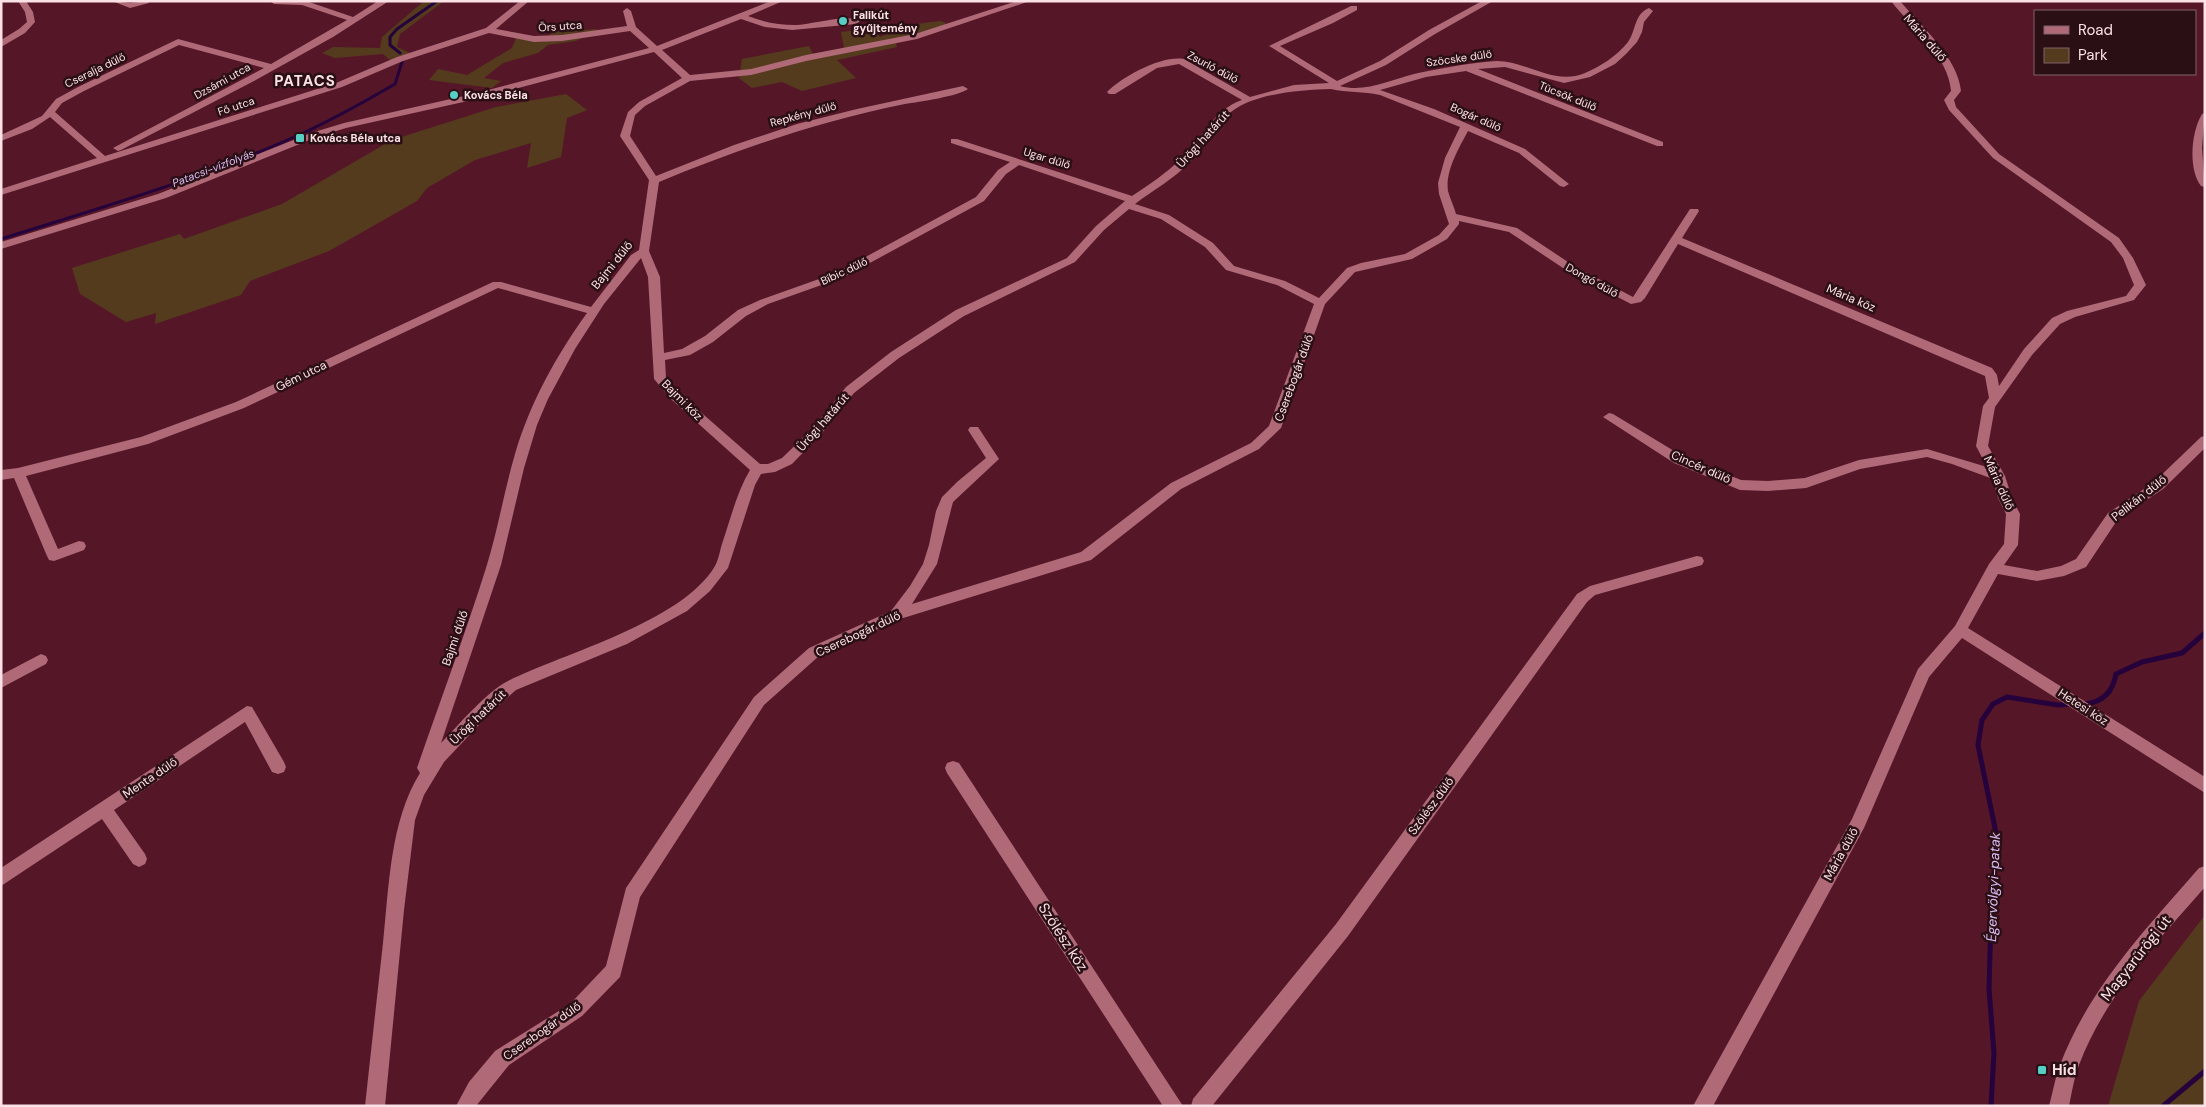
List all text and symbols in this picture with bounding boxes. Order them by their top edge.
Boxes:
place label: Falikút gyűjtemény [853,8,918,35]
legend [2034,10,2196,75]
street label: Mária dűlő [1900,11,1950,65]
marker: Falikút gyűjtemény [837,15,849,27]
street label: Örs utca [538,17,582,35]
text: Road [2078,20,2113,40]
text: Park [2078,45,2108,65]
street label: Szöcske dűlő [1425,46,1493,70]
street label: Zsurló dűlő [1185,48,1241,86]
street label: Cseralja dűlő [62,49,128,91]
street label: Dzsámi utca [191,60,253,102]
district label: PATACS [274,71,336,91]
street label: Tücsök dűlő [1537,78,1599,114]
place label: Kovács Béla [464,88,528,102]
marker: Kovács Béla [448,89,460,101]
street label: Fő utca [216,93,256,119]
street label: Repkény dűlő [768,98,838,130]
street label: Bogár dűlő [1448,100,1504,134]
street label: Ürögi határút [1173,107,1233,171]
place label: Kovács Béla utca [310,131,401,145]
marker: Kovács Béla utca [294,132,306,144]
street label: Ugar dűlő [1022,144,1072,172]
water label: Patacsi-vízfolyás [170,146,256,190]
street label: Bajmi dűlő [588,238,636,292]
street label: Bíbic dűlő [818,254,870,288]
street label: Dongó dűlő [1563,260,1621,300]
street label: Mária köz [1824,280,1878,316]
street label: Cserebogár dűlő [1271,332,1317,424]
street label: Gém utca [273,357,329,395]
street label: Bajmi köz [658,376,706,424]
street label: Ürögi határút [793,389,853,455]
street label: Cincér dűlő [1669,447,1733,487]
street label: Mária dűlő [1980,453,2018,513]
street label: Pelikán dűlő [2108,471,2170,525]
street label: Cserebogár dűlő [813,607,903,661]
street label: Bajmi dűlő [438,608,472,668]
street label: Hetesi köz [2055,685,2111,729]
street label: Ürögi határút [446,686,510,748]
street label: Menta dűlő [120,754,180,802]
street label: Szőlész dűlő [1405,774,1457,838]
street label: Mária dűlő [1820,825,1862,883]
water label: Égervölgyi-patak [1982,831,2004,942]
street label: Szőlész köz [1034,899,1093,975]
street label: Magyarürögi út [2096,911,2176,1005]
street label: Cserebogár dűlő [500,998,584,1064]
place label: Híd [2052,1060,2077,1080]
marker: Híd [2036,1064,2048,1076]

